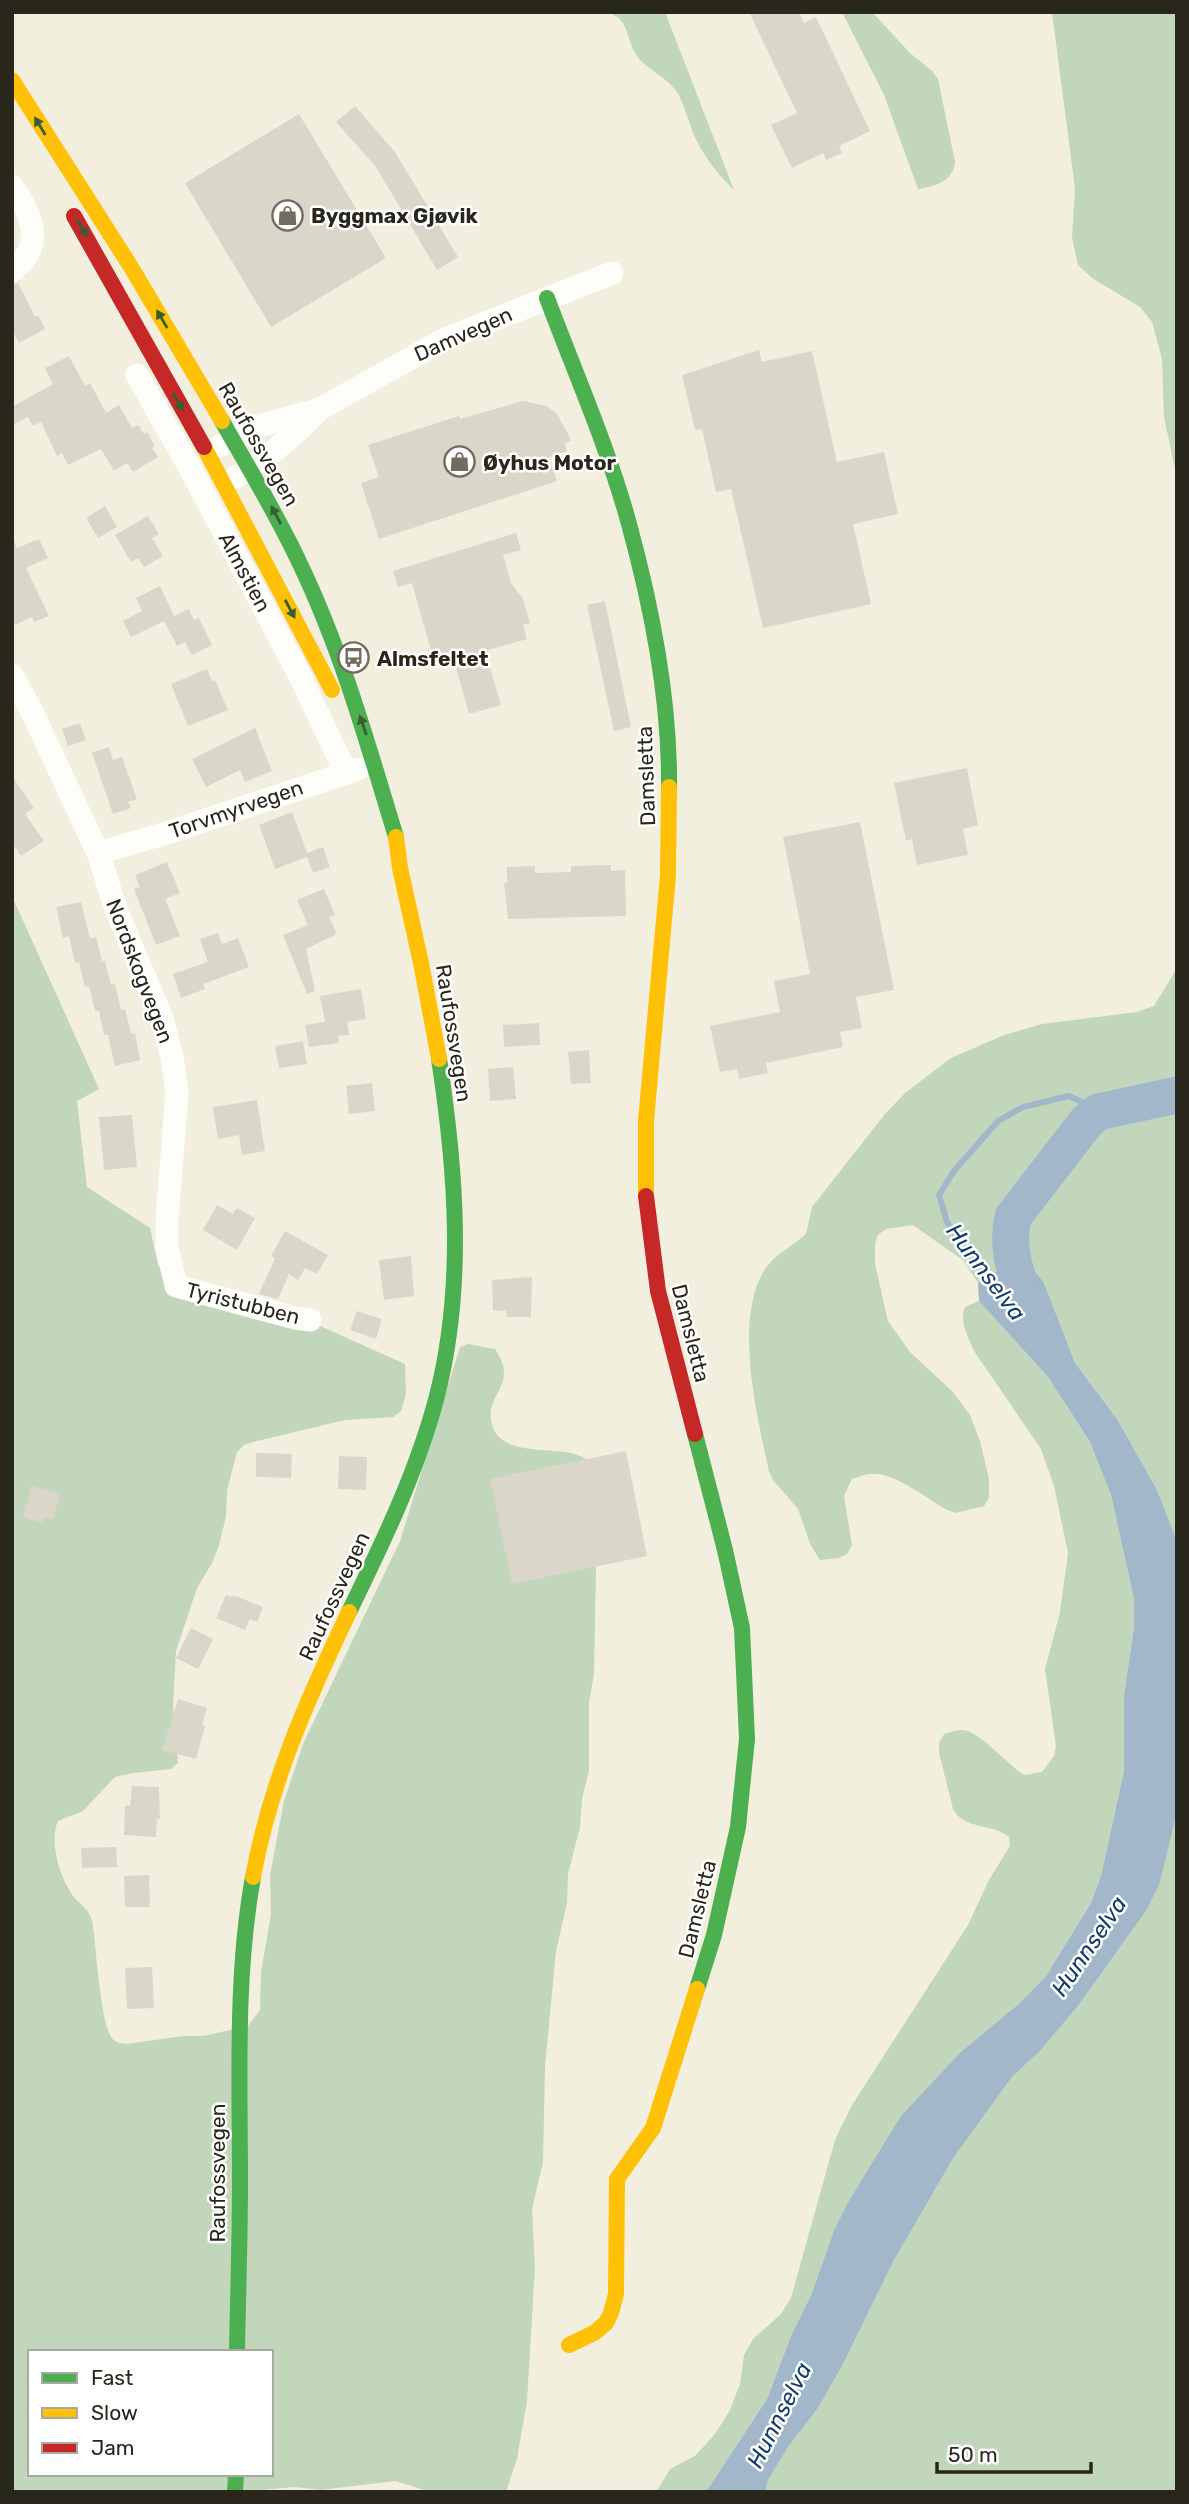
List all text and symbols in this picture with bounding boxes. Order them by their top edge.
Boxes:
one-way arrow [34,117,47,136]
shop icon: Byggmax Gjøvik [271,198,305,232]
place label: Byggmax Gjøvik [311,203,478,228]
one-way arrow [76,219,88,238]
street label: Damvegen [410,301,516,367]
one-way arrow [156,309,168,328]
street label: Raufossvegen [213,378,305,510]
one-way arrow [172,392,184,411]
shop icon: Øyhus Motor [443,445,477,479]
place label: Øyhus Motor [483,450,616,475]
one-way arrow [271,505,282,525]
street label: Almstien [214,528,276,616]
one-way arrow [284,599,296,619]
bus stop icon: Almsfeltet [337,641,371,675]
place label: Almsfeltet [377,646,489,671]
one-way arrow [357,715,368,736]
street label: Damsletta [632,725,660,827]
street label: Torvmyrvegen [166,774,306,844]
street label: Nordskogvegen [101,895,179,1047]
street label: Raufossvegen [431,962,477,1104]
water label: Hunnselva [940,1218,1032,1326]
street label: Tyristubben [184,1277,302,1329]
street label: Damsletta [667,1281,715,1385]
street label: Raufossvegen [293,1528,375,1664]
street label: Damsletta [673,1857,721,1961]
water label: Hunnselva [1045,1891,1133,2001]
street label: Raufossvegen [205,2104,230,2243]
legend [28,2350,273,2476]
water label: Hunnselva [741,2358,817,2472]
text: Fast [91,2365,133,2390]
text: Slow [91,2400,138,2425]
scale bar [937,2430,1091,2474]
text: Jam [91,2435,135,2460]
text: 50 m [948,2442,998,2467]

